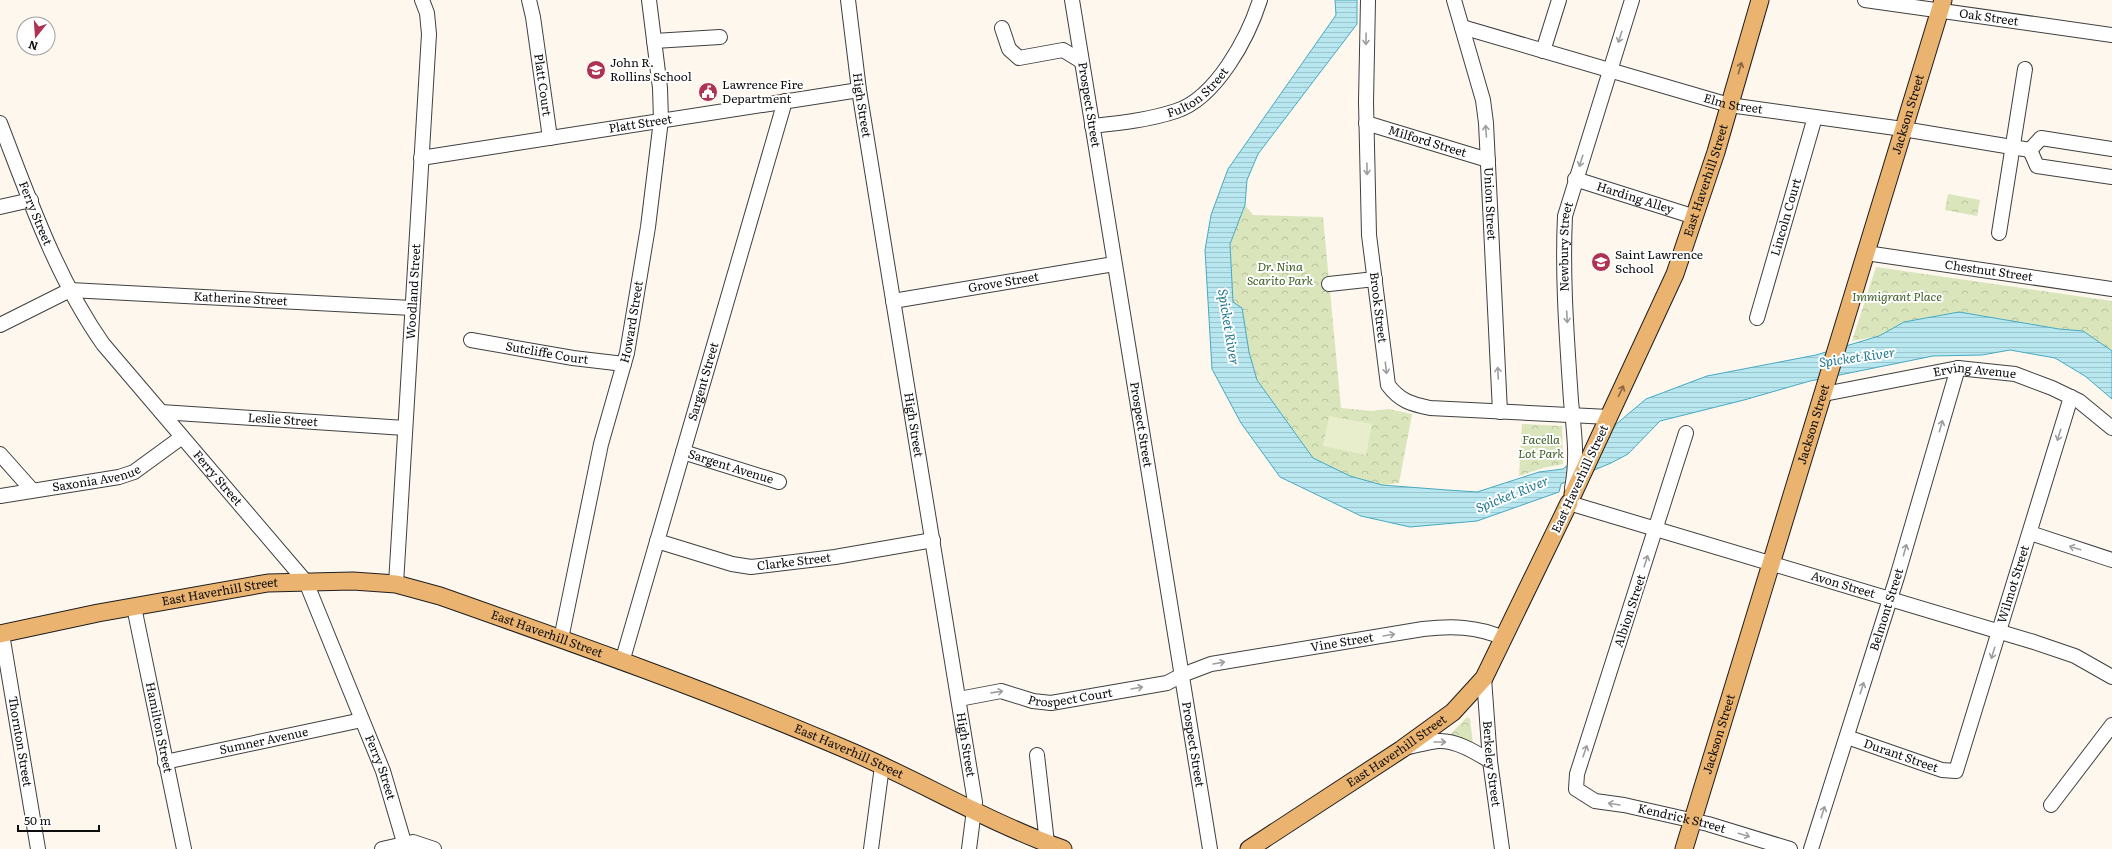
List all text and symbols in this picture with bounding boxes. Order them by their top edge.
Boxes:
street label: Oak Street [1958,3,2020,30]
north arrow [16,16,56,56]
one-way arrow [1616,31,1623,44]
one-way arrow [1362,32,1370,45]
text: N [26,38,40,56]
street label: Platt Court [530,52,557,117]
place label: John R. Rollins School [610,53,692,85]
school or university icon: John R. Rollins School [585,59,607,81]
street label: Prospect Street [1074,60,1106,149]
one-way arrow [1737,62,1744,75]
street label: Fulton Street [1164,63,1232,121]
street label: High Street [849,72,877,139]
street label: Jackson Street [1886,72,1928,156]
place label: Lawrence Fire Department [722,75,803,107]
public building icon: Lawrence Fire Department [697,81,719,103]
street label: Elm Street [1702,88,1764,118]
street label: Platt Street [607,109,673,137]
street label: Milford Street [1386,120,1469,161]
street label: East Haverhill Street [1678,121,1732,239]
one-way arrow [1483,125,1490,138]
one-way arrow [1577,154,1584,167]
one-way arrow [1364,162,1371,175]
street label: Union Street [1480,167,1502,241]
street label: Harding Alley [1594,176,1676,218]
street label: Lincoln Court [1765,176,1805,258]
street label: Ferry Street [15,178,58,248]
street label: Newbury Street [1554,199,1577,292]
street label: Woodland Street [401,243,424,340]
place label: Saint Lawrence School [1615,245,1703,277]
school or university icon: Saint Lawrence School [1590,251,1612,273]
street label: Chestnut Street [1944,255,2034,285]
park label: Dr. Nina Scarito Park [1247,257,1314,289]
street label: Grove Street [967,267,1040,296]
street label: Brook Street [1366,271,1393,344]
street label: Howard Street [615,279,647,365]
street label: Katherine Street [193,287,288,309]
park label: Immigrant Place [1852,287,1942,305]
water label: Spicket River [1214,288,1245,366]
one-way arrow [1564,310,1571,323]
street label: Sutcliffe Court [504,336,589,368]
street label: Sargent Street [683,340,722,423]
water label: Spicket River [1818,342,1896,371]
street label: Erving Avenue [1931,358,2017,382]
one-way arrow [1382,361,1390,374]
one-way arrow [1494,367,1501,380]
street label: Prospect Street [1126,380,1158,468]
street label: Jackson Street [1792,382,1833,466]
one-way arrow [1618,386,1625,398]
street label: High Street [900,391,929,459]
street label: Leslie Street [247,408,319,430]
one-way arrow [1938,419,1945,432]
street label: East Haverhill Street [1546,421,1612,536]
one-way arrow [2055,428,2062,441]
park label: Facella Lot Park [1518,430,1564,462]
street label: Sargent Avenue [686,444,776,488]
street label: Ferry Street [189,446,247,510]
street label: Saxonia Avenue [51,460,144,496]
water label: Spicket River [1473,470,1551,517]
street label: Wilmot Street [1992,542,2033,625]
one-way arrow [1902,544,1909,557]
one-way arrow [2069,544,2082,551]
street label: Clarke Street [756,548,832,574]
one-way arrow [1643,554,1650,567]
street label: Avon Street [1809,566,1878,602]
street label: Belmont Street [1864,566,1907,653]
street label: Albion Street [1609,572,1649,649]
street label: East Haverhill Street [160,573,278,610]
street label: East Haverhill Street [489,605,606,661]
street label: Vine Street [1309,627,1375,655]
one-way arrow [1382,631,1395,639]
one-way arrow [1989,646,1996,659]
one-way arrow [1212,659,1225,667]
street label: Hamilton Street [142,680,178,774]
one-way arrow [1859,682,1866,695]
street label: Prospect Court [1026,683,1114,711]
one-way arrow [1131,684,1144,692]
one-way arrow [990,688,1003,696]
street label: Jackson Street [1697,691,1739,776]
street label: Thornton Street [5,695,37,788]
street label: Prospect Street [1178,700,1210,788]
street label: East Haverhill Street [1342,710,1450,791]
street label: High Street [952,711,981,778]
street label: East Haverhill Street [792,719,907,783]
street label: Berkeley Street [1479,720,1506,808]
street label: Sumner Avenue [217,722,310,758]
street label: Ferry Street [361,732,401,802]
street label: Durant Street [1861,733,1941,776]
one-way arrow [1433,738,1446,746]
one-way arrow [1581,745,1589,757]
street label: Kendrick Street [1636,798,1728,837]
one-way arrow [1608,800,1621,808]
one-way arrow [1820,805,1827,818]
scale bar [18,807,99,833]
text: 50 m [24,811,51,829]
one-way arrow [1738,832,1751,839]

